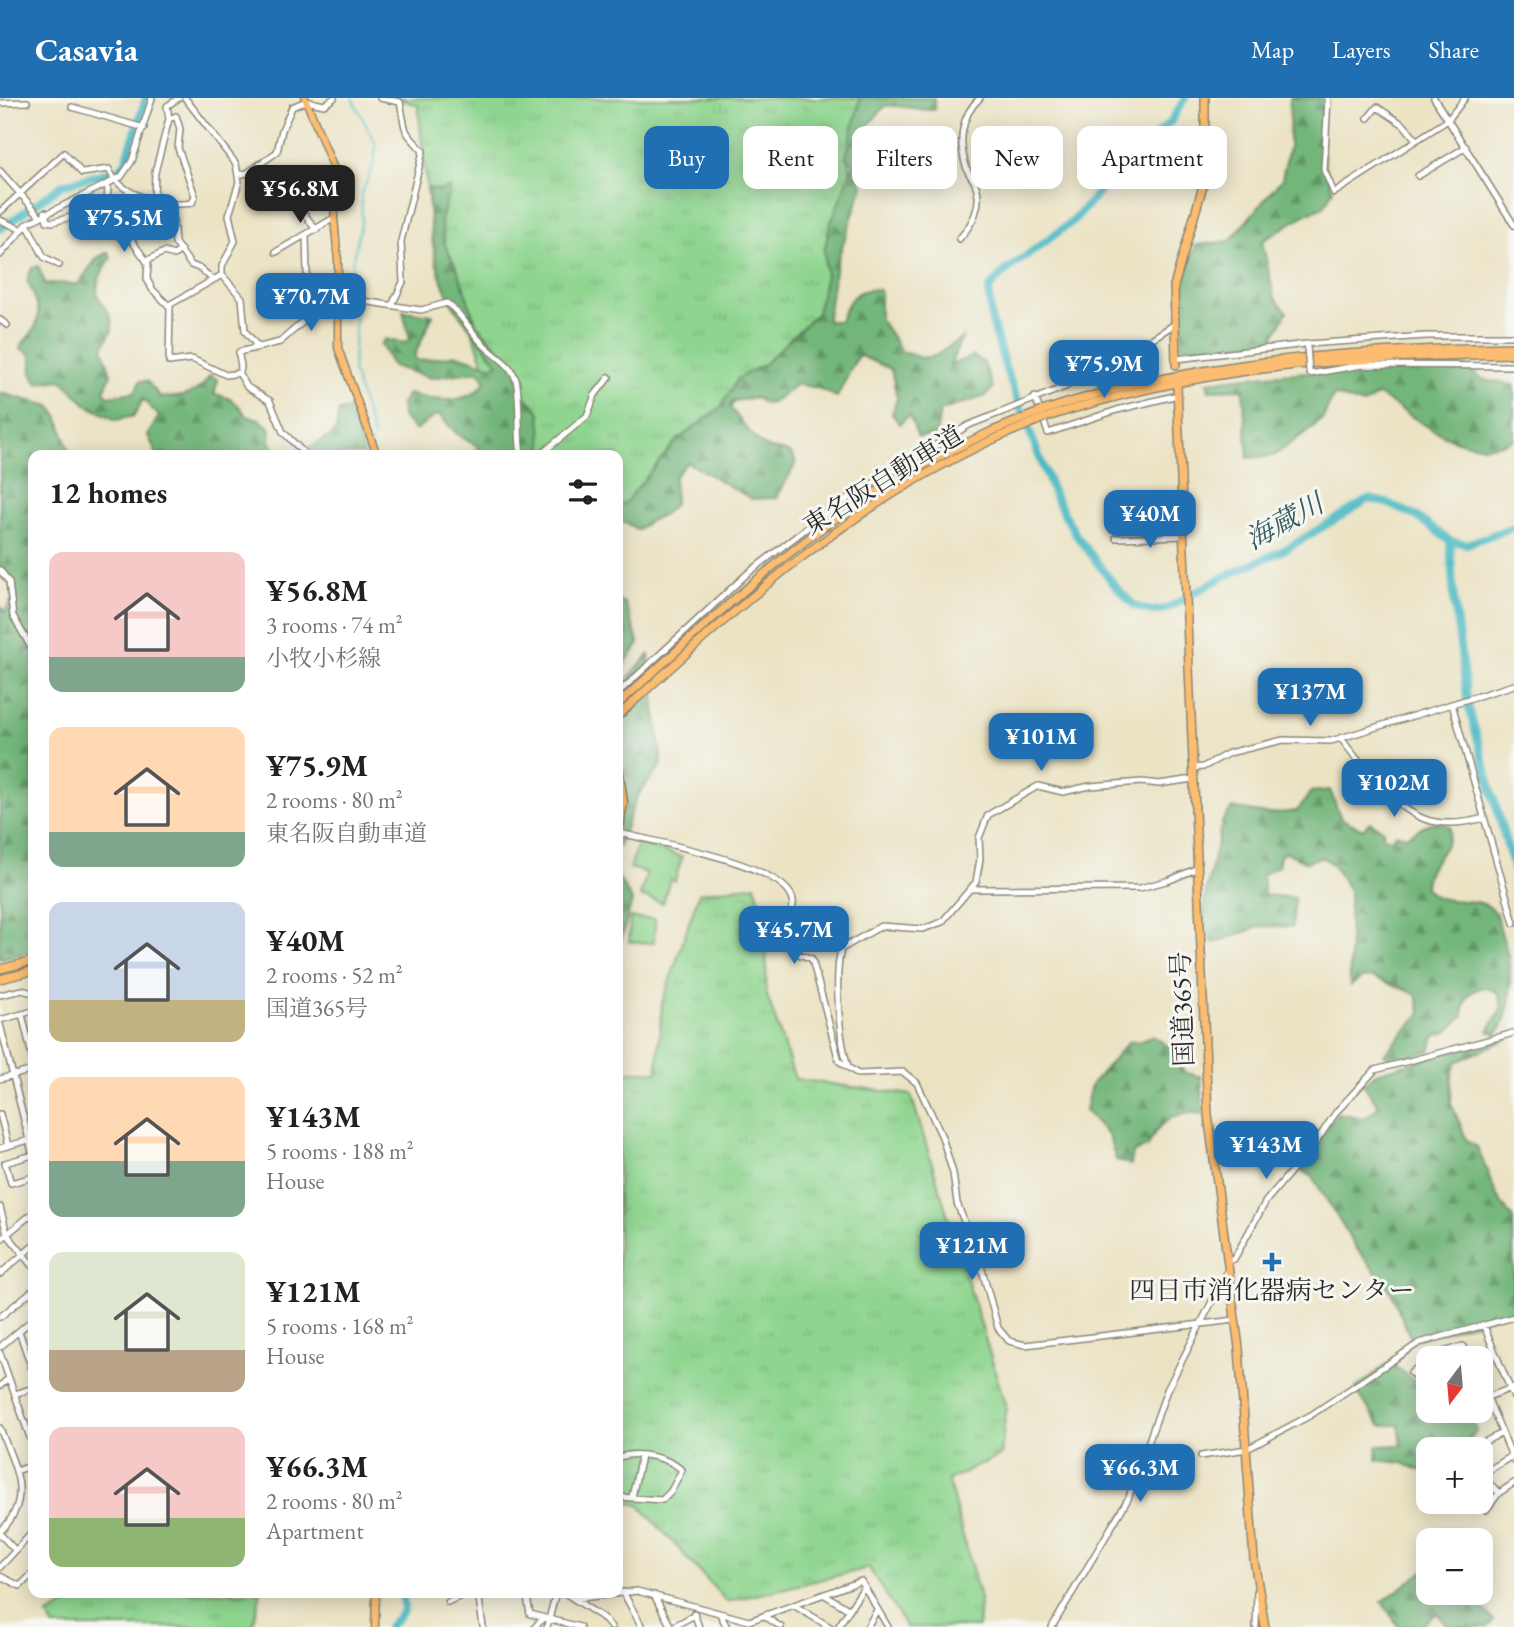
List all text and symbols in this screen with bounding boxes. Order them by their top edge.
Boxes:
text: Casavia [35,28,138,71]
text: Map [1251,34,1294,65]
text: Layers [1332,34,1391,65]
text: Share [1429,34,1479,65]
chip: Buy [644,126,729,189]
chip: Rent [743,126,838,189]
chip: Filters [852,126,957,189]
chip: New [971,126,1063,189]
chip: Apartment [1077,126,1227,189]
pin: ¥56.8M [243,166,357,225]
text: ¥56.8M [261,173,339,203]
pin: ¥75.5M [67,194,181,254]
text: ¥75.5M [85,202,163,232]
pin: ¥70.7M [254,274,368,333]
text: ¥70.7M [272,281,350,311]
pin: ¥75.9M [1047,341,1161,400]
text: ¥75.9M [1065,348,1143,378]
street label: 東名阪自動車道 [797,417,969,543]
text: 12 homes [49,473,167,512]
icon: filters [564,473,602,511]
water label: 海蔵川 [1239,483,1332,557]
pin: ¥40M [1109,490,1191,550]
text: ¥40M [1120,498,1180,528]
text: ¥56.8M [266,571,368,610]
icon: home [105,580,189,664]
text: 3 rooms · 74 m² [266,610,403,640]
text: 小牧小杉線 [266,643,381,673]
pin: ¥137M [1261,668,1359,728]
text: ¥137M [1274,676,1346,706]
pin: ¥101M [992,714,1090,773]
text: ¥101M [1005,721,1077,751]
text: ¥75.9M [266,746,368,785]
icon: home [105,755,189,839]
pin: ¥102M [1345,760,1443,819]
text: ¥102M [1358,767,1430,797]
text: 2 rooms · 80 m² [266,785,403,815]
text: 東名阪自動車道 [266,818,427,848]
pin: ¥45.7M [737,906,851,966]
text: ¥45.7M [755,914,833,944]
text: ¥40M [266,921,345,960]
icon: home [105,930,189,1014]
street label: 国道365号 [1163,951,1201,1067]
text: 2 rooms · 52 m² [266,960,403,990]
text: 国道365号 [266,993,368,1023]
text: ¥143M [266,1097,361,1136]
icon: home [105,1105,189,1189]
pin: ¥143M [1217,1122,1315,1181]
text: ¥143M [1230,1129,1302,1159]
text: 5 rooms · 188 m² [266,1136,414,1166]
text: House [266,1166,325,1196]
pin: ¥121M [923,1222,1021,1282]
text: ¥121M [936,1230,1008,1260]
marker: 四日市消化器病センター [1262,1252,1282,1272]
text: ¥121M [266,1272,361,1311]
place label: 四日市消化器病センター [1130,1273,1414,1307]
icon: home [105,1280,189,1364]
text: 5 rooms · 168 m² [266,1311,414,1341]
text: House [266,1341,325,1371]
north arrow [1416,1346,1493,1423]
map controls [1416,1346,1493,1605]
button: + [1416,1437,1493,1514]
pin: ¥66.3M [1083,1444,1197,1504]
text: ¥66.3M [266,1447,368,1486]
text: ¥66.3M [1101,1452,1179,1482]
icon: home [105,1455,189,1539]
text: 2 rooms · 80 m² [266,1486,403,1516]
text: Apartment [266,1516,364,1546]
button: − [1416,1528,1493,1605]

